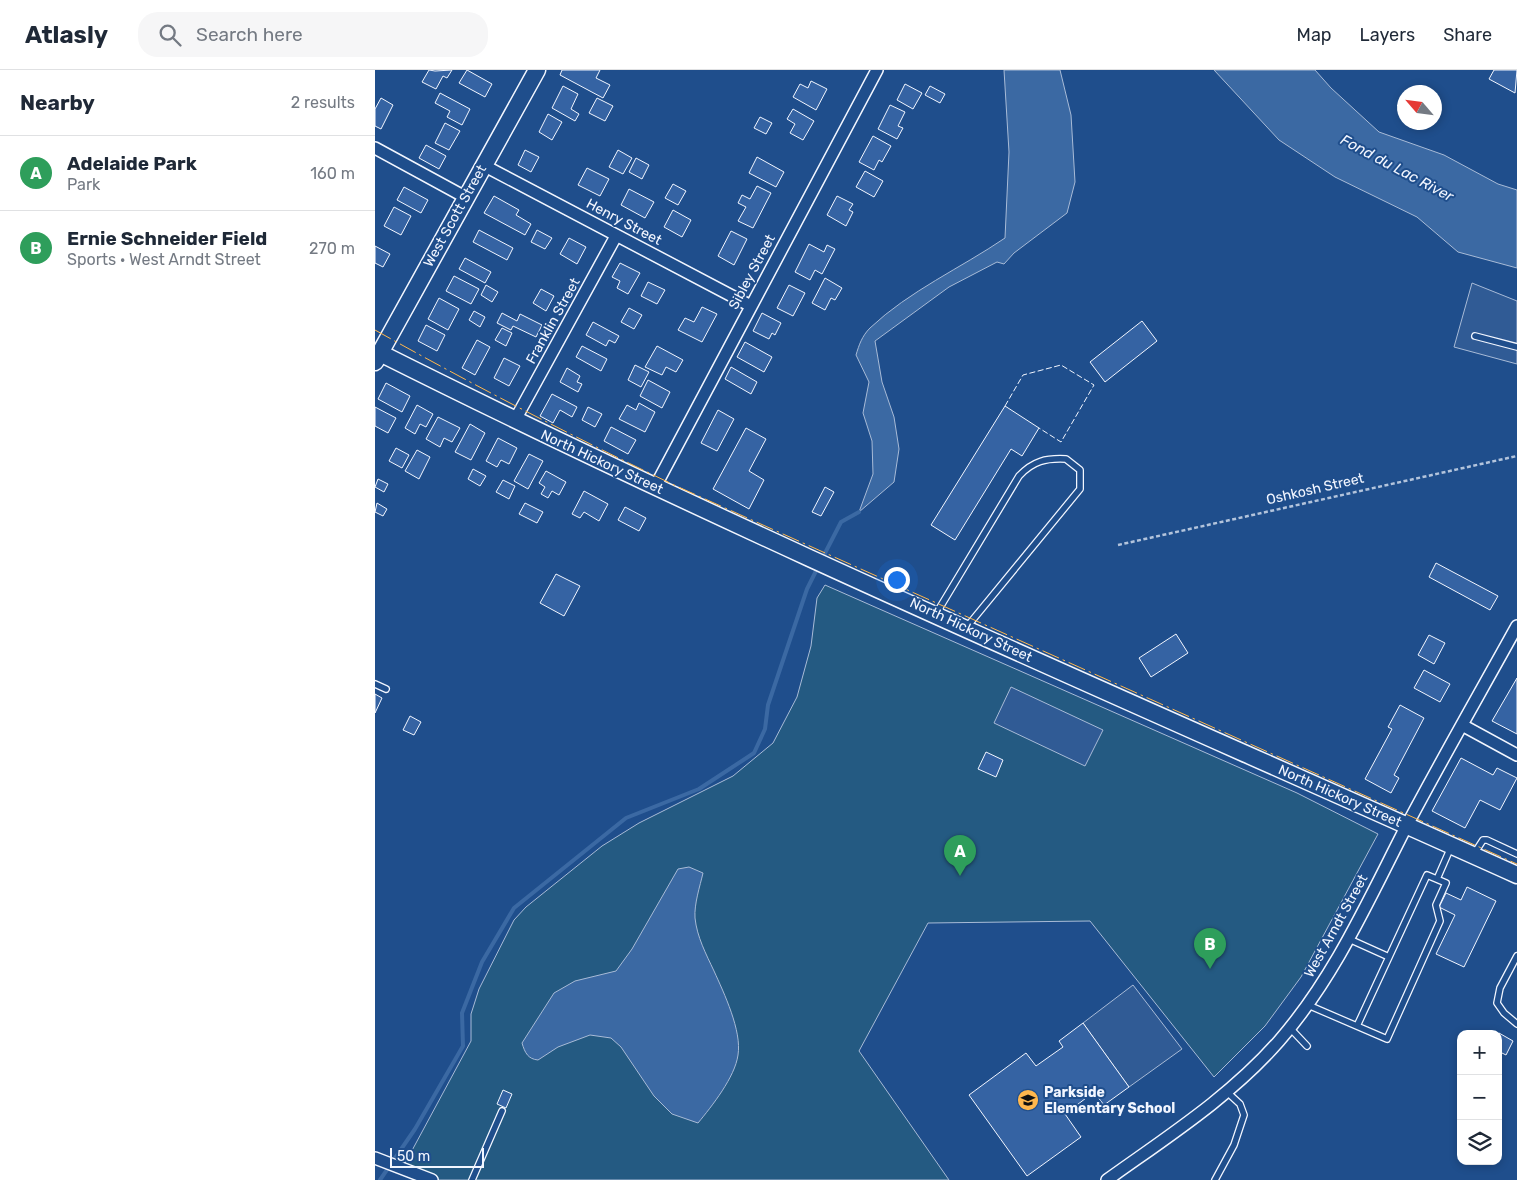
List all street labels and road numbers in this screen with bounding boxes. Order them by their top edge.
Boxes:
street label: West Scott Street [420,162,490,270]
street label: Henry Street [583,195,665,249]
street label: Sibley Street [725,231,779,312]
street label: Franklin Street [522,275,584,367]
street label: North Hickory Street [538,426,666,498]
street label: Oshkosh Street [1265,469,1366,508]
street label: North Hickory Street [907,594,1035,666]
street label: North Hickory Street [1276,761,1405,831]
street label: West Arndt Street [1301,871,1372,981]

